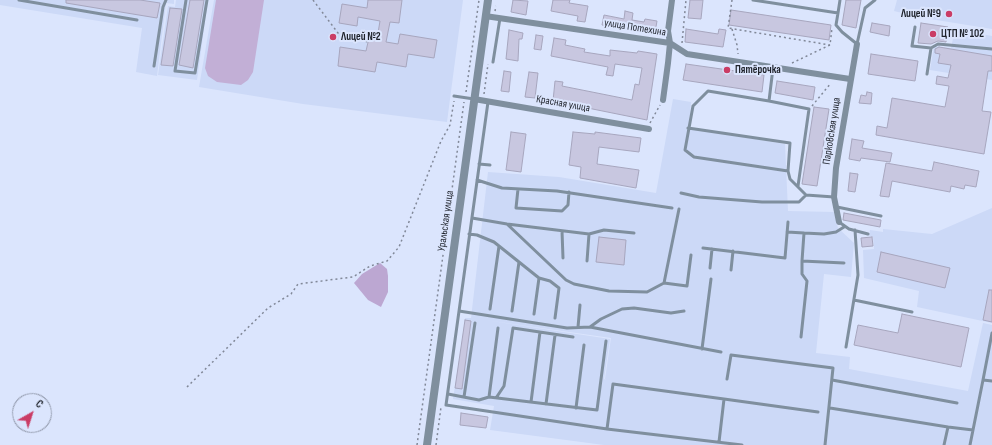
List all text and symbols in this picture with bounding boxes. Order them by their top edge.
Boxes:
place label: Лицей №9 [901,7,941,21]
marker: Лицей №9 [944,9,954,19]
street label: улица Потехина [603,17,667,39]
place label: ЦТП № 102 [941,27,984,41]
marker: ЦТП № 102 [928,29,938,39]
place label: Лицей №2 [341,30,381,44]
marker: Лицей №2 [328,32,338,42]
place label: Пятёрочка [735,63,781,77]
marker: Пятёрочка [722,65,732,75]
street label: Красная улица [535,93,591,115]
street label: Парковская улица [820,96,844,166]
street label: Уральская улица [435,190,457,252]
north arrow [12,393,52,433]
text: С [33,397,46,411]

